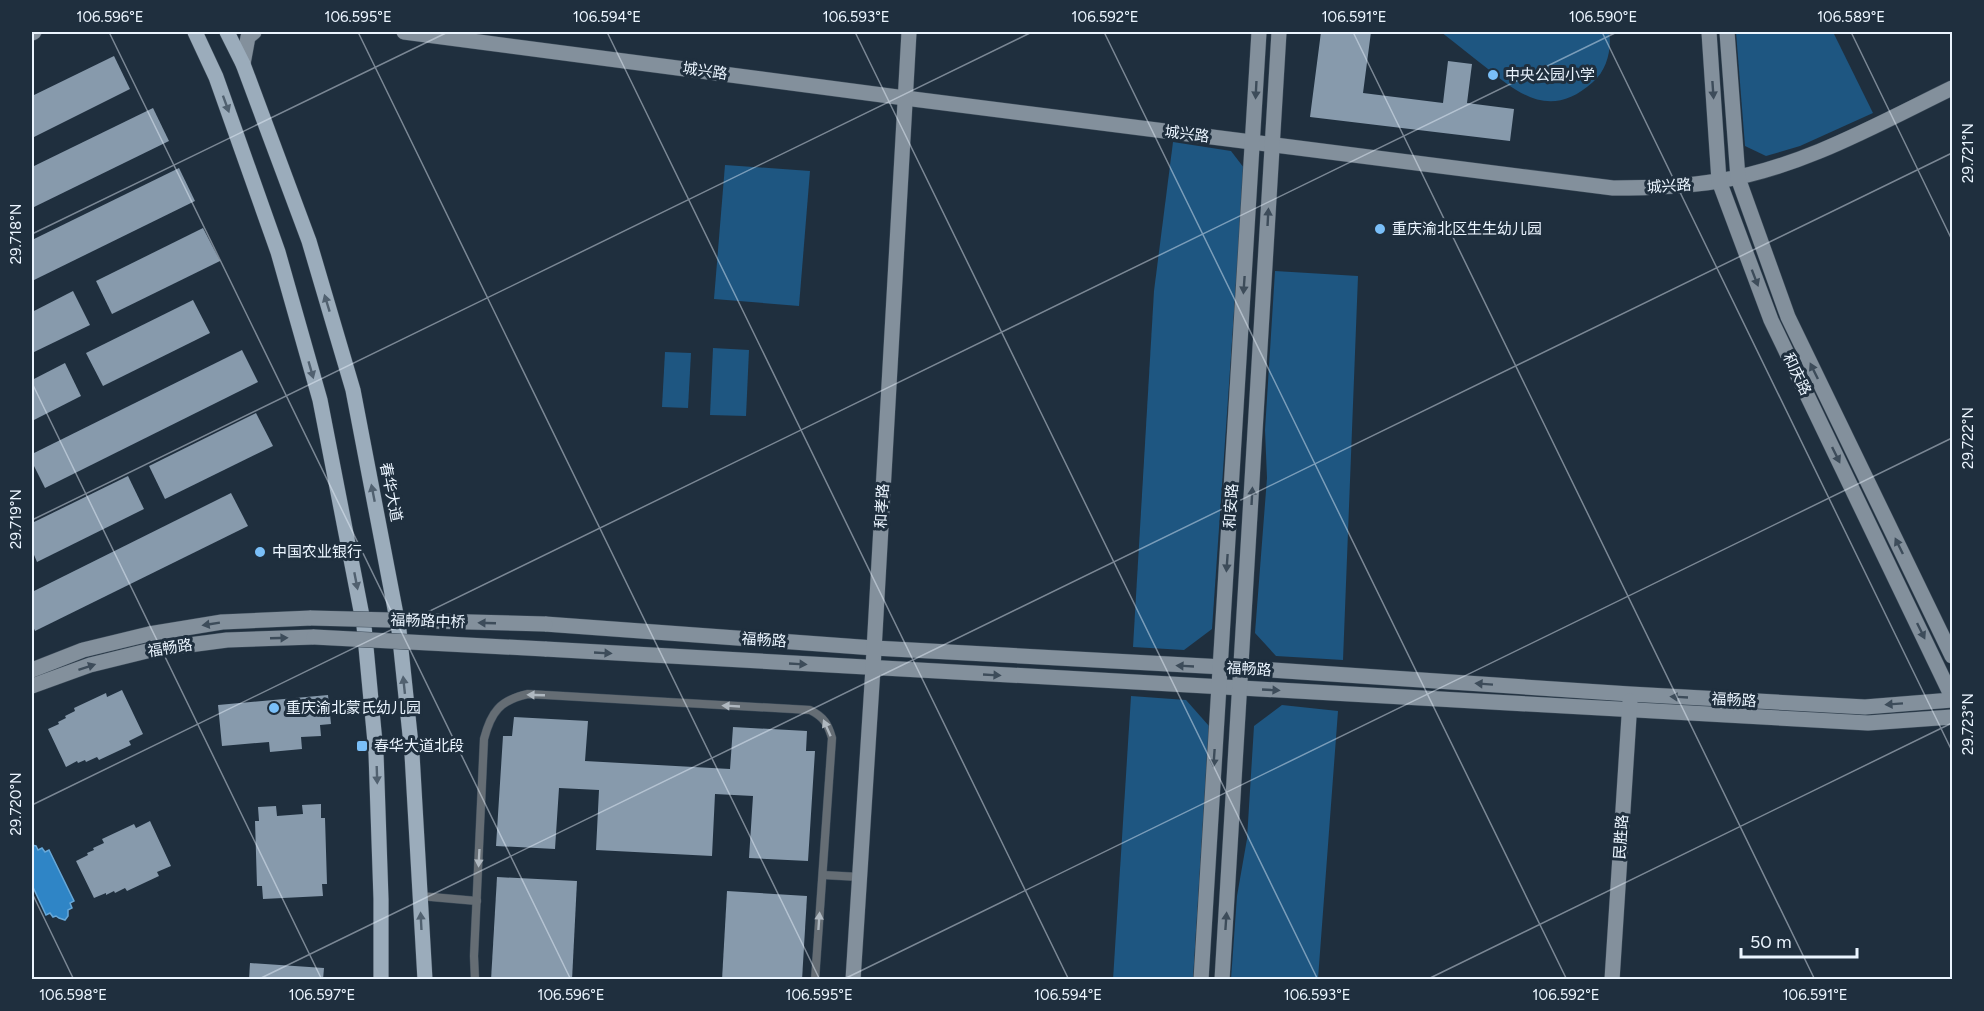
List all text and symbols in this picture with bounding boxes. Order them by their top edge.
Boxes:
text: 106.596°E [76,8,144,26]
text: 106.595°E [324,8,392,26]
text: 106.594°E [573,8,641,26]
text: 106.593°E [822,8,890,26]
text: 106.592°E [1071,8,1139,26]
text: 106.591°E [1321,8,1387,26]
text: 106.590°E [1569,8,1637,26]
text: 106.589°E [1817,8,1885,26]
street label: 城兴路 [681,59,729,83]
place label: 中央公园小学 [1505,66,1595,84]
marker: 中央公园小学 [1486,68,1500,82]
one-way arrow [1251,80,1260,99]
one-way arrow [1708,80,1717,99]
one-way arrow [222,96,232,114]
street label: 城兴路 [1164,122,1210,146]
text: 29.721°N [1959,123,1977,183]
street label: 城兴路 [1646,175,1692,197]
text: 29.718°N [7,204,25,264]
one-way arrow [1264,208,1273,227]
place label: 重庆渝北区生生幼儿园 [1392,220,1542,238]
marker: 重庆渝北区生生幼儿园 [1373,222,1387,236]
one-way arrow [1751,269,1760,287]
one-way arrow [1239,275,1249,294]
one-way arrow [322,294,331,312]
street label: 和庆路 [1779,350,1815,398]
one-way arrow [307,361,316,379]
one-way arrow [1810,362,1819,379]
text: 29.722°N [1959,407,1977,469]
one-way arrow [1831,447,1841,464]
street label: 春华大道 [376,461,406,523]
one-way arrow [368,483,377,502]
street label: 和孝路 [872,483,892,529]
street label: 和安路 [1220,483,1242,529]
one-way arrow [1247,486,1257,505]
text: 29.719°N [7,489,25,549]
one-way arrow [1895,538,1904,555]
place label: 中国农业银行 [272,543,362,561]
marker: 中国农业银行 [253,545,267,559]
one-way arrow [1222,554,1232,573]
one-way arrow [352,572,361,591]
street label: 福畅路中桥 [390,611,466,631]
one-way arrow [477,618,496,627]
one-way arrow [201,619,220,628]
one-way arrow [1916,623,1925,640]
street label: 福畅路 [741,629,787,651]
one-way arrow [269,633,288,643]
street label: 福畅路 [146,636,194,660]
one-way arrow [594,648,613,657]
one-way arrow [788,659,807,669]
street label: 福畅路 [1226,659,1272,679]
one-way arrow [1175,661,1194,670]
one-way arrow [78,662,96,671]
one-way arrow [983,670,1002,680]
one-way arrow [400,675,409,694]
one-way arrow [1474,680,1493,689]
one-way arrow [1262,686,1281,695]
one-way arrow [527,690,546,699]
street label: 福畅路 [1711,690,1757,710]
one-way arrow [1669,692,1688,701]
text: 29.723°N [1959,693,1977,755]
place label: 重庆渝北蒙氏幼儿园 [286,699,421,717]
one-way arrow [1885,700,1904,709]
marker: 重庆渝北蒙氏幼儿园 [267,701,281,715]
one-way arrow [721,701,740,710]
one-way arrow [822,718,832,736]
place label: 春华大道北段 [374,737,464,755]
marker: 春华大道北段 [355,739,369,753]
one-way arrow [1210,748,1219,767]
one-way arrow [372,765,382,784]
text: 29.720°N [7,772,25,836]
street label: 民胜路 [1610,814,1632,860]
one-way arrow [475,848,484,867]
one-way arrow [417,912,426,931]
one-way arrow [815,912,824,931]
one-way arrow [1221,912,1231,931]
scale bar [1741,921,1856,959]
text: 50 m [1750,931,1792,953]
text: 106.598°E [39,986,107,1004]
text: 106.597°E [288,986,356,1004]
text: 106.596°E [537,986,605,1004]
text: 106.595°E [785,986,853,1004]
text: 106.594°E [1034,986,1102,1004]
text: 106.593°E [1283,986,1351,1004]
text: 106.592°E [1532,986,1600,1004]
text: 106.591°E [1782,986,1848,1004]

